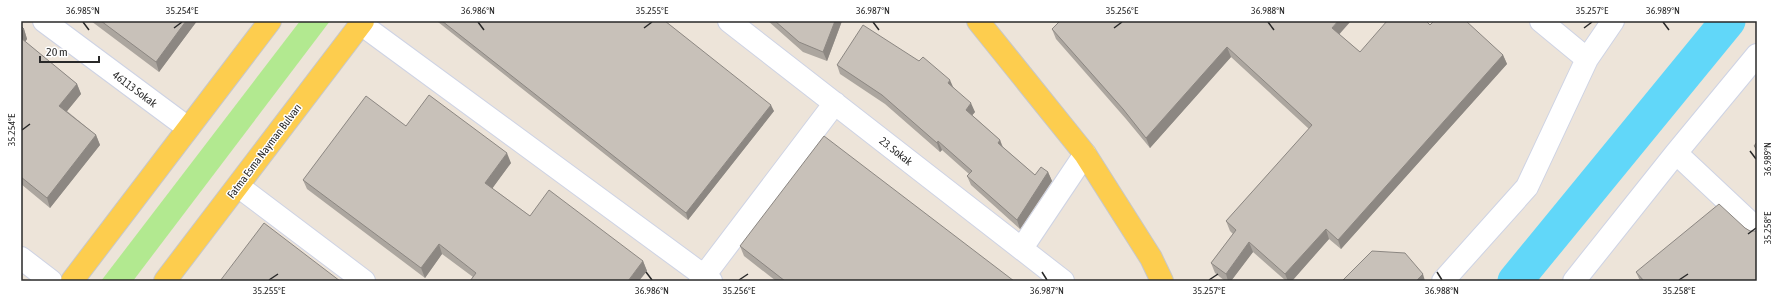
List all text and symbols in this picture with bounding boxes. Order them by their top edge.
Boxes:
text: 36.985°N [66,5,100,16]
text: 35.254°E [166,5,199,16]
text: 36.986°N [461,5,495,16]
text: 35.255°E [636,5,669,16]
text: 36.987°N [856,5,890,16]
text: 35.256°E [1106,5,1139,16]
text: 36.988°N [1251,5,1285,16]
text: 35.257°E [1576,5,1609,16]
text: 36.989°N [1646,5,1680,16]
scale bar [40,38,99,64]
text: 20 m [46,45,68,59]
street label: 46113 Sokak [111,69,159,110]
street label: Fatma Esma Nayman Bulvarı [225,102,303,200]
text: 35.254°E [6,113,17,146]
street label: 23. Sokak [877,134,915,168]
text: 36.989°N [1762,142,1773,176]
text: 35.258°E [1762,211,1773,244]
text: 35.255°E [253,285,286,296]
text: 36.986°N [635,285,669,296]
text: 35.256°E [723,285,756,296]
text: 36.987°N [1030,285,1064,296]
text: 35.257°E [1193,285,1226,296]
text: 36.988°N [1425,285,1459,296]
text: 35.258°E [1663,285,1696,296]

